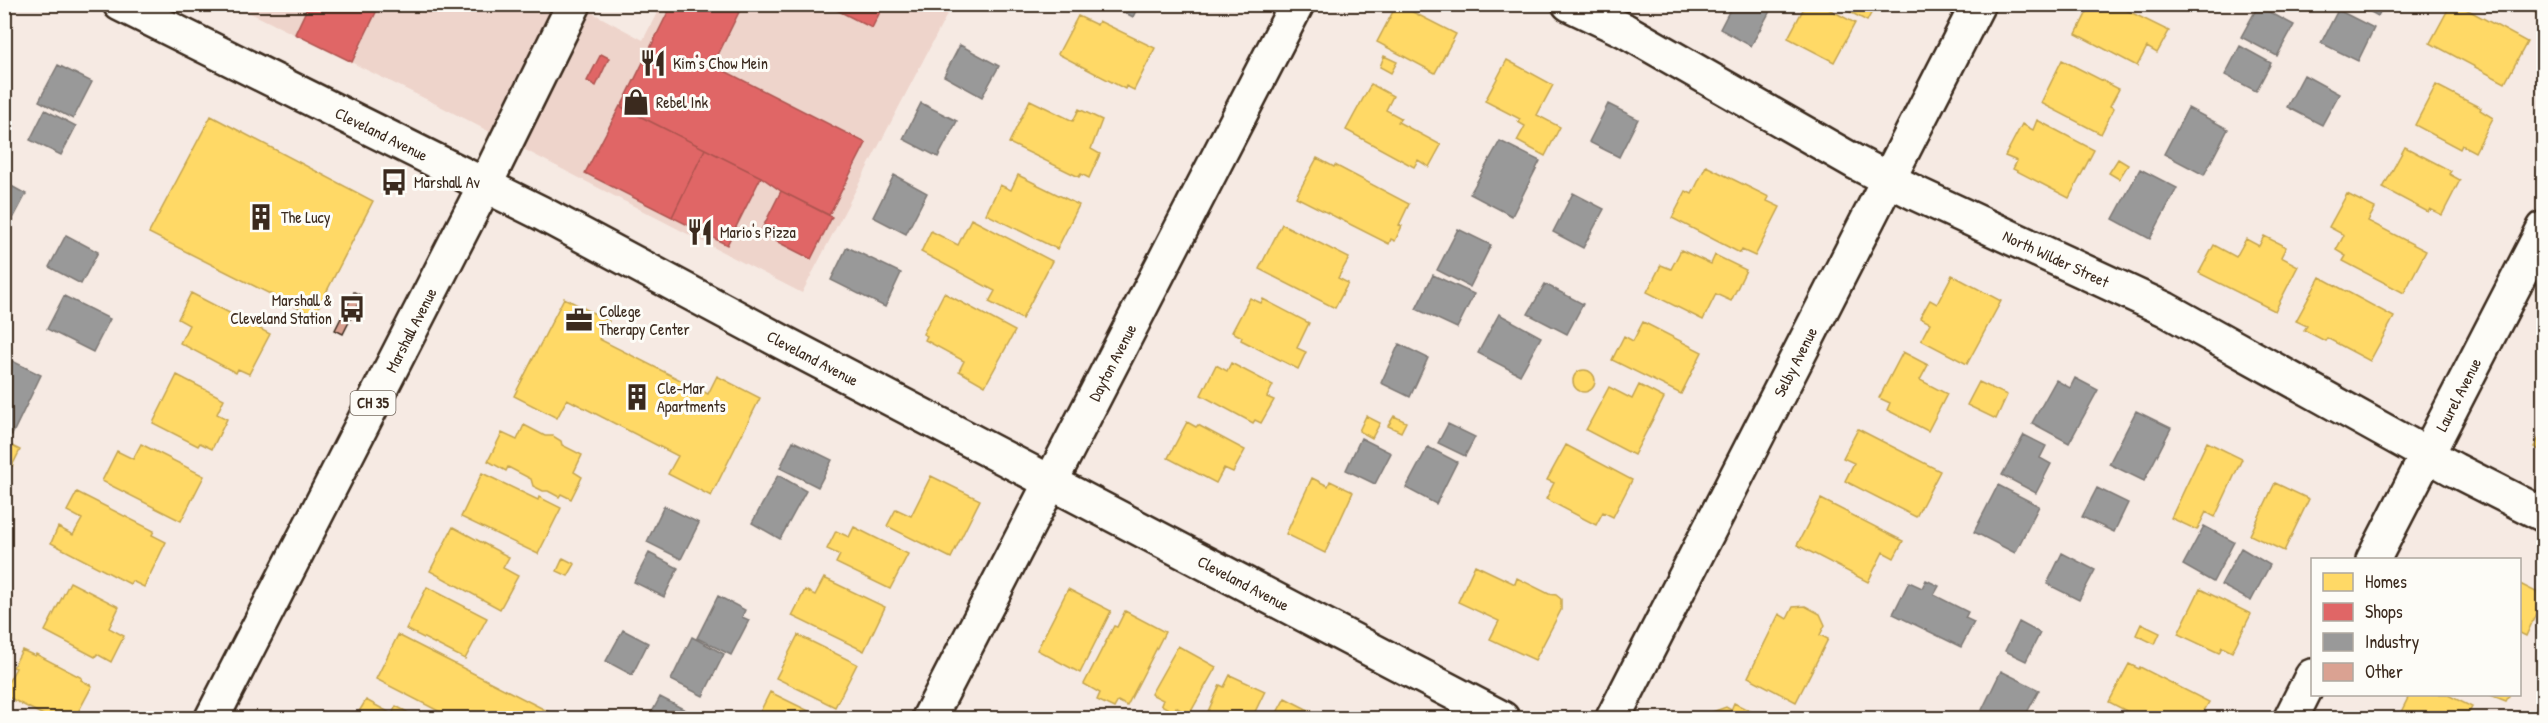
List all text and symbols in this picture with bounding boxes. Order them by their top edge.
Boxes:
restaurant icon: Kim's Chow Mein [638,48,668,78]
place label: Kim's Chow Mein [673,52,768,74]
shop icon: Rebel Ink [621,87,651,117]
place label: Rebel Ink [656,91,709,113]
street label: Cleveland Avenue [332,102,432,166]
bus stop icon: Marshall Av [379,167,409,197]
place label: Marshall Av [414,171,480,193]
building icon: The Lucy [246,202,276,232]
place label: The Lucy [281,206,331,228]
restaurant icon: Mario's Pizza [685,217,715,247]
place label: Mario's Pizza [720,221,796,243]
street label: North Wilder Street [2000,224,2113,293]
street label: Marshall Avenue [380,283,442,376]
place label: Marshall & Cleveland Station [230,289,332,329]
bus stop icon: Marshall & Cleveland Station [337,294,367,324]
place label: College Therapy Center [599,300,690,340]
office icon: College Therapy Center [564,305,594,335]
street label: Dayton Avenue [1083,319,1142,405]
street label: Selby Avenue [1768,323,1822,401]
street label: Cleveland Avenue [763,325,863,391]
street label: Laurel Avenue [2430,354,2486,435]
place label: Cle-Mar Apartments [657,377,726,417]
building icon: Cle-Mar Apartments [622,382,652,412]
road number: CH 35 [350,391,395,415]
street label: Cleveland Avenue [1194,550,1294,616]
legend [2311,558,2521,696]
text: Homes [2365,569,2407,594]
text: Shops [2365,599,2403,624]
text: Industry [2365,629,2420,654]
text: Other [2365,659,2403,684]

